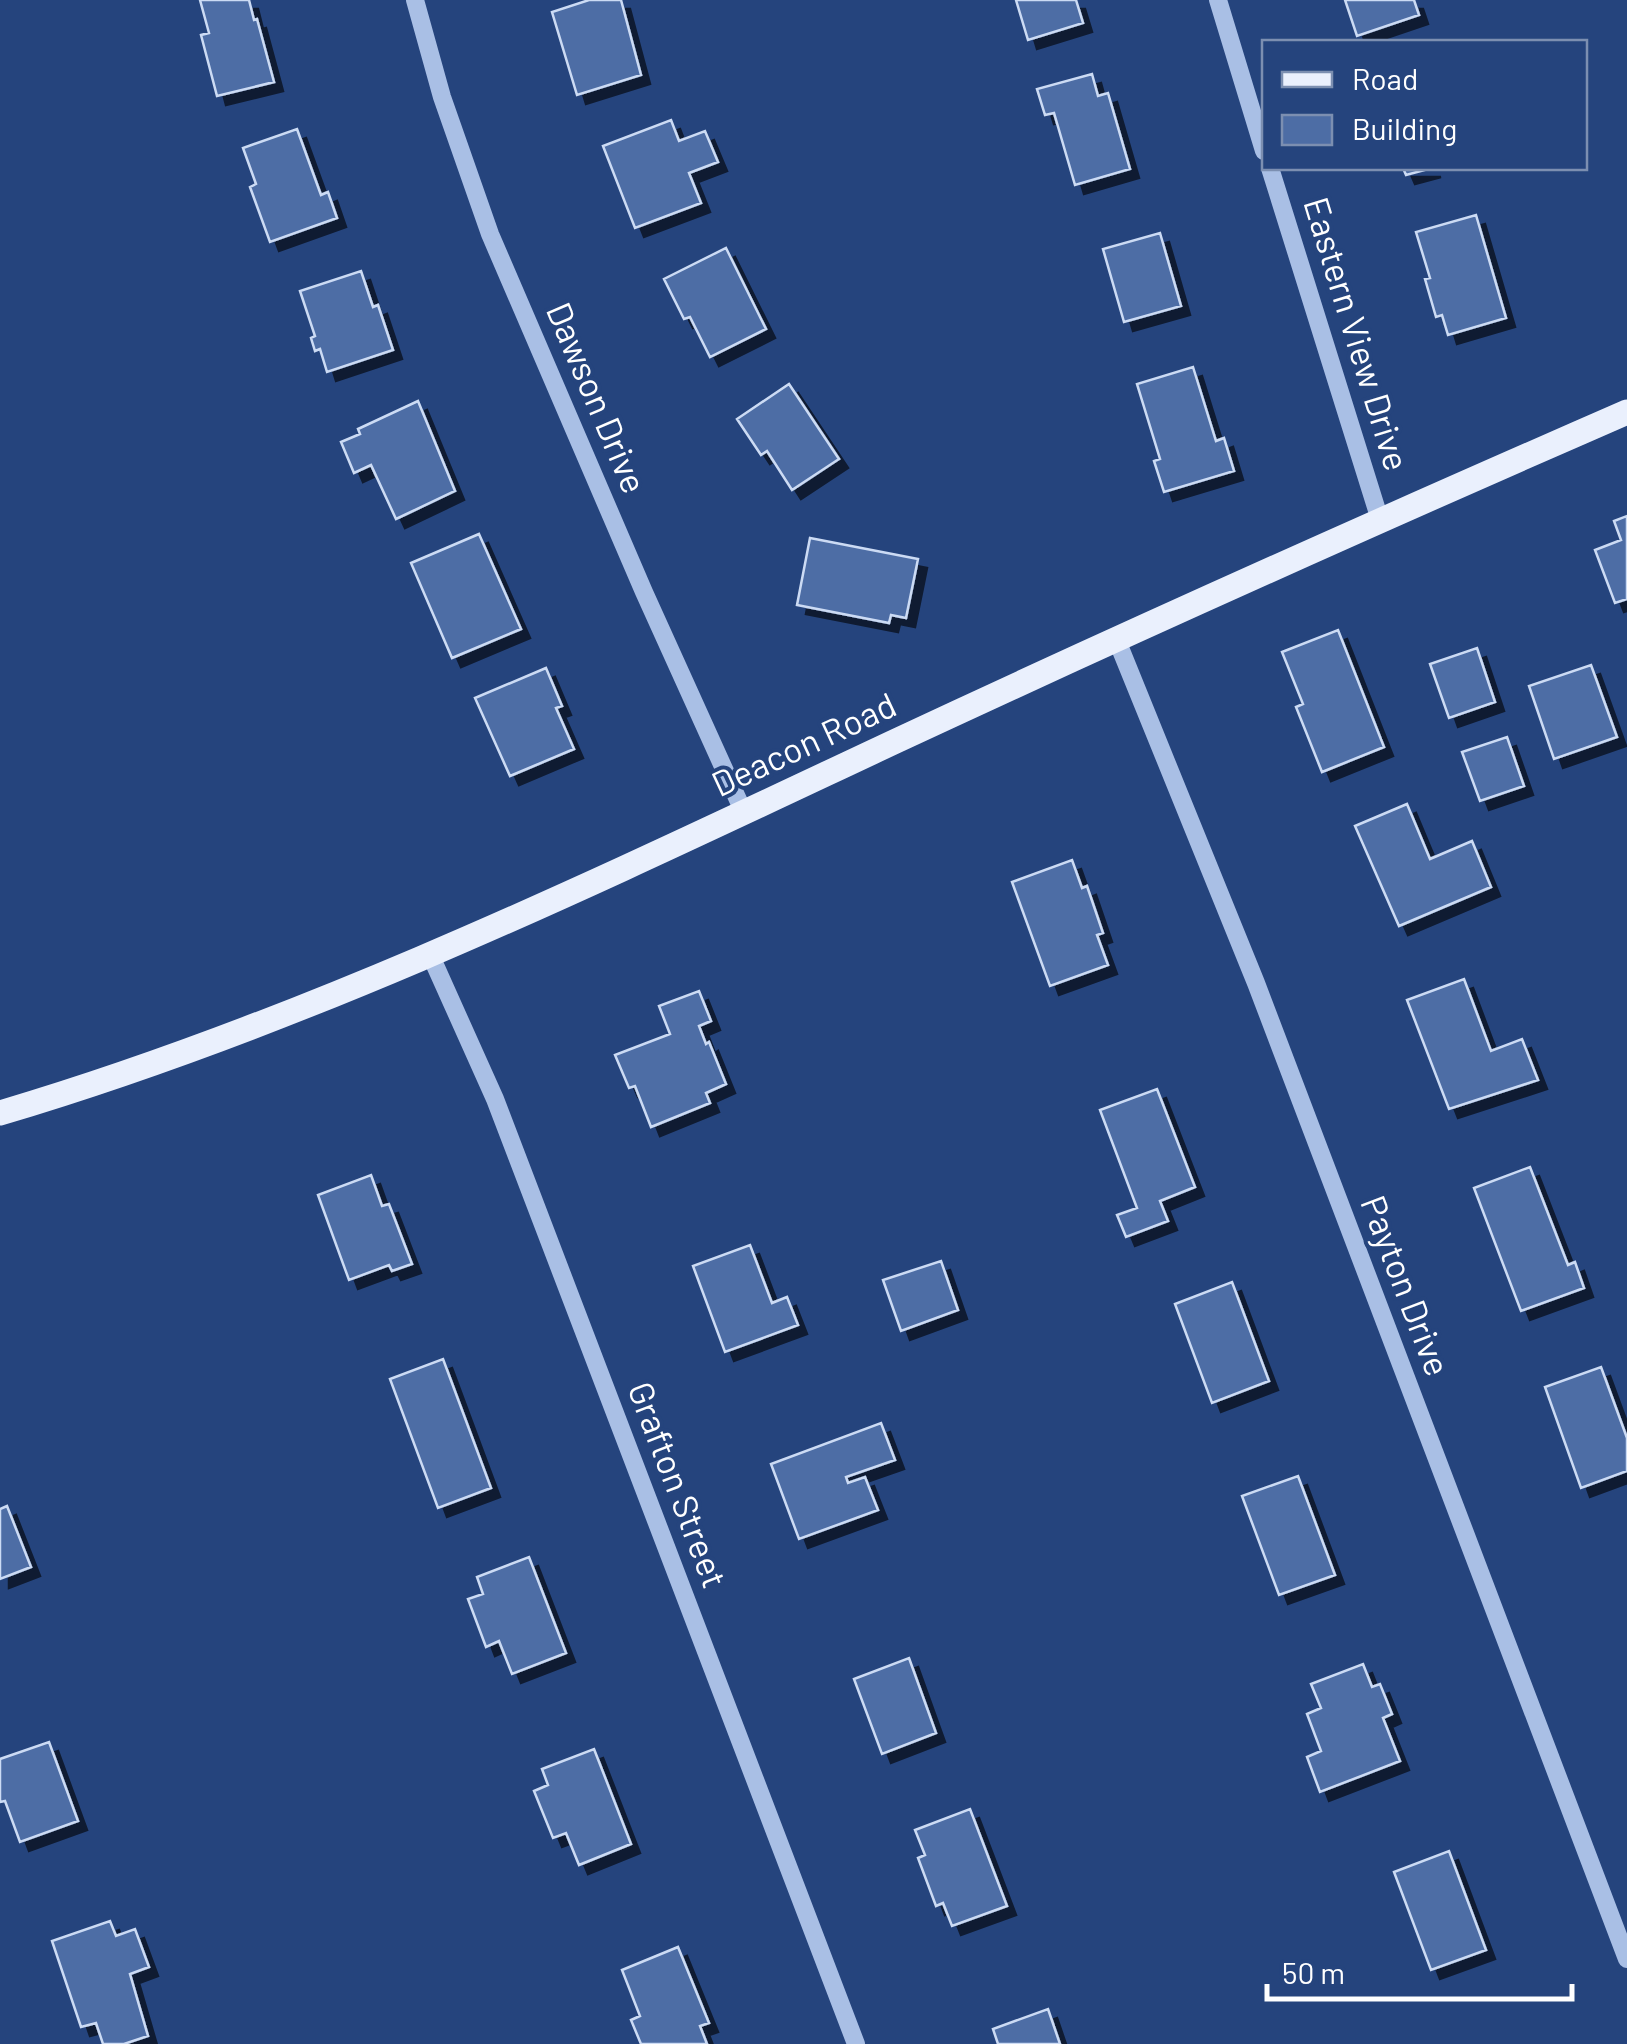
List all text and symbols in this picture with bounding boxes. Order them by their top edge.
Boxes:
legend [1262,40,1587,170]
text: Road [1352,60,1418,96]
text: Building [1352,110,1457,146]
street label: Eastern View Drive [1296,192,1419,475]
street label: Dawson Drive [539,296,657,499]
street label: Deacon Road [704,682,902,804]
street label: Payton Drive [1353,1189,1460,1381]
street label: Grafton Street [620,1375,737,1593]
scale bar [1267,1939,1572,2001]
text: 50 m [1282,1954,1345,1990]

